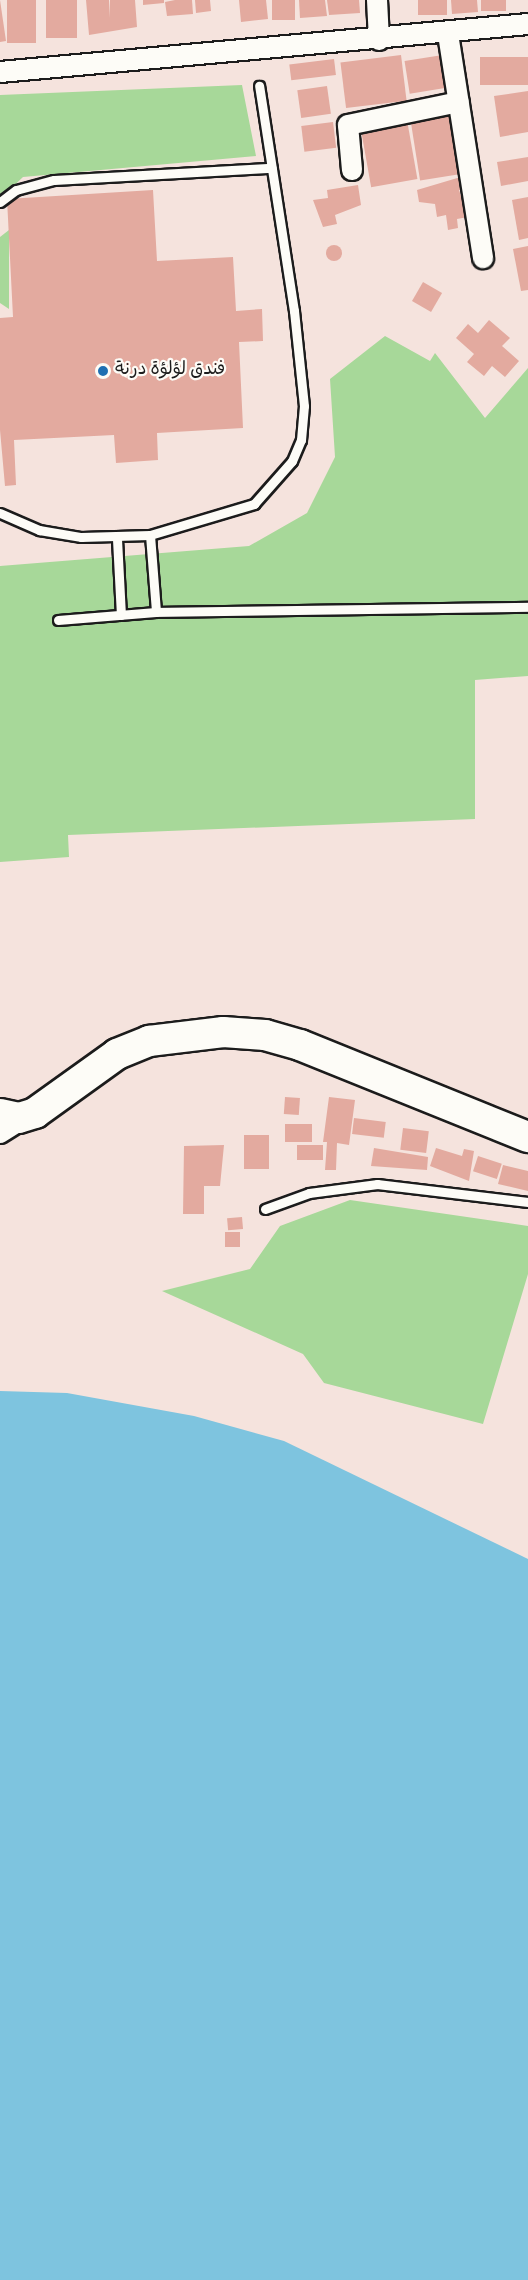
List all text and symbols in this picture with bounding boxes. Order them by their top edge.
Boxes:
place label: فندق لؤلؤة درنة [115,360,225,382]
marker: فندق لؤلؤة درنة [96,364,110,378]

